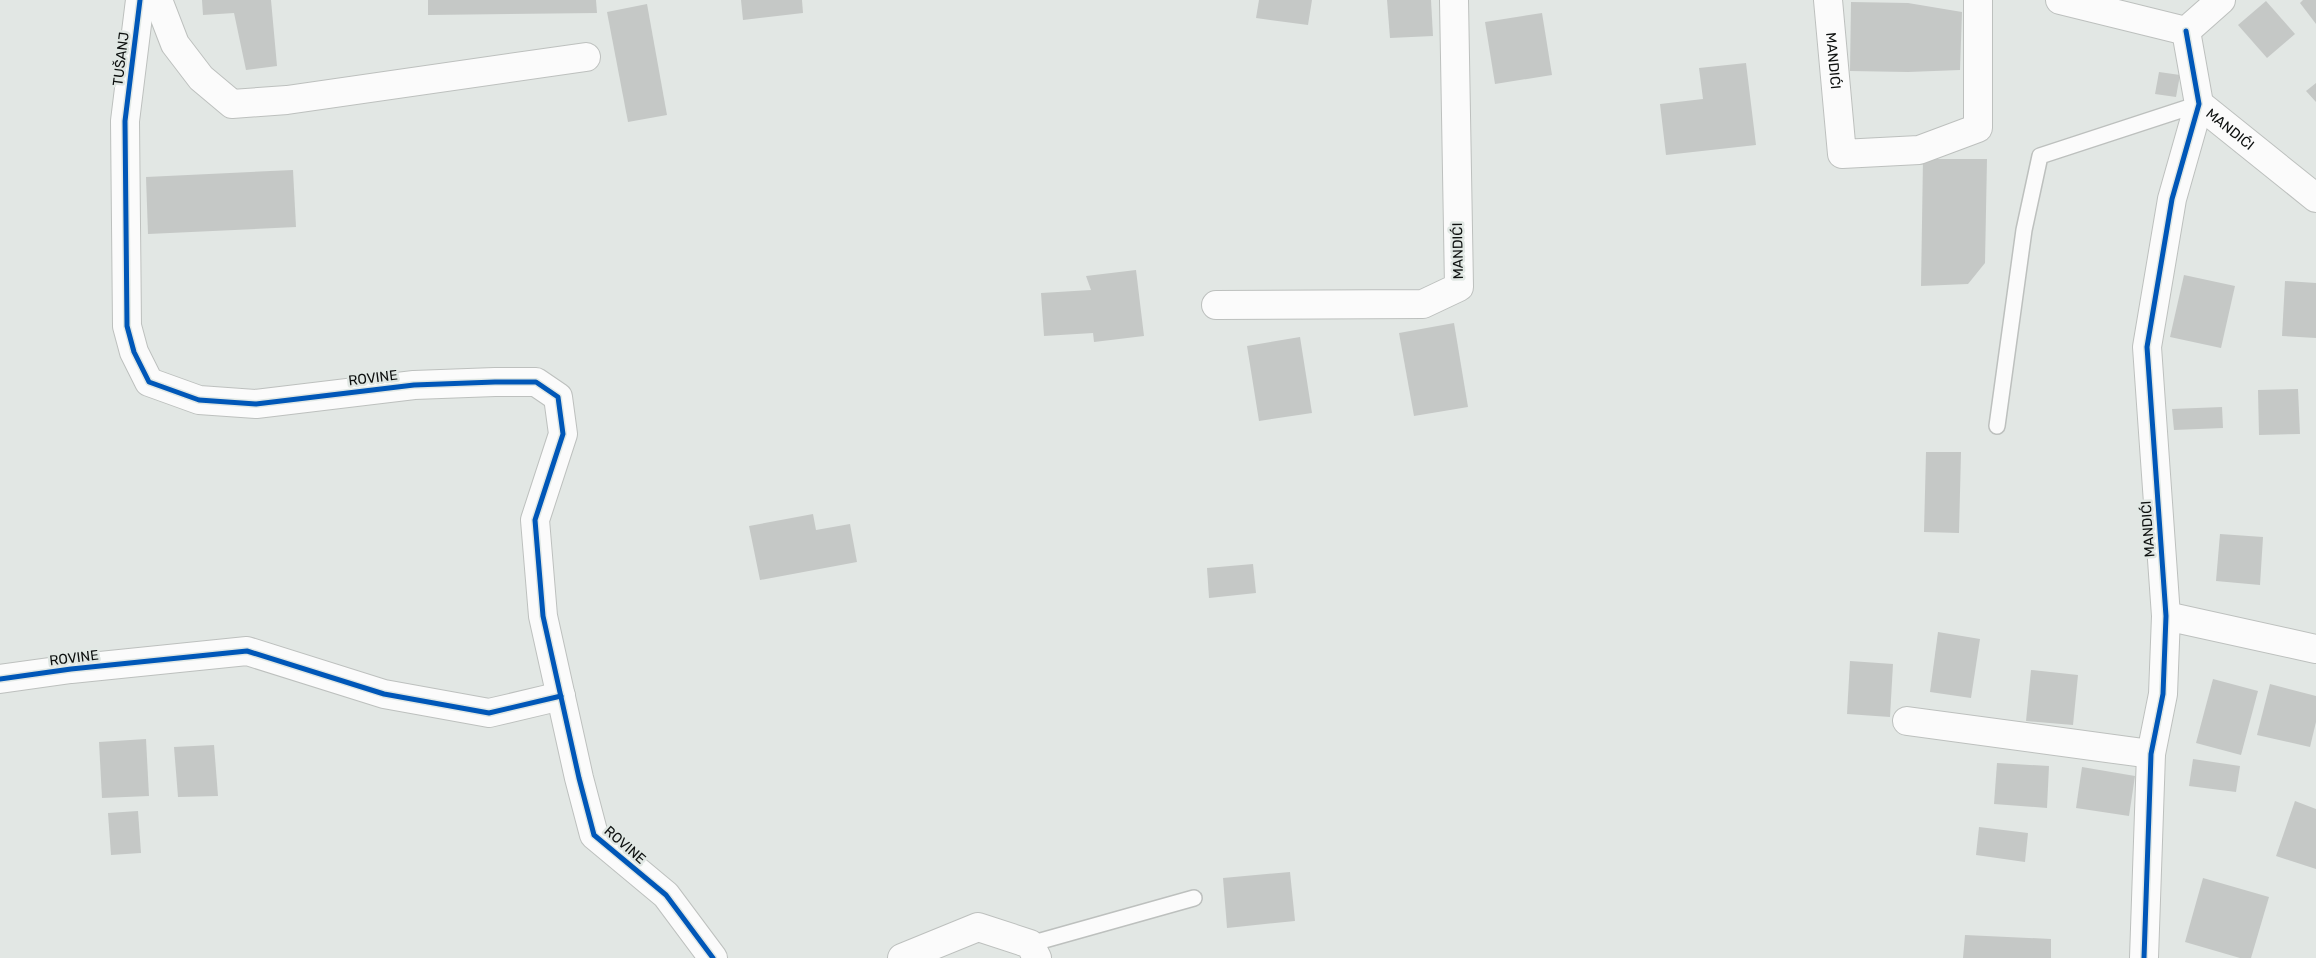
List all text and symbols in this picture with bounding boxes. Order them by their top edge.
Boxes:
street label: TUŠANJ [108,31,133,87]
street label: MANDIĆI [1822,32,1845,90]
street label: MANDIĆI [2203,105,2258,153]
street label: MANDIĆI [1448,222,1467,280]
street label: ROVINE [347,367,399,389]
street label: MANDIĆI [2137,500,2158,558]
street label: ROVINE [48,647,100,669]
street label: ROVINE [601,822,649,868]

